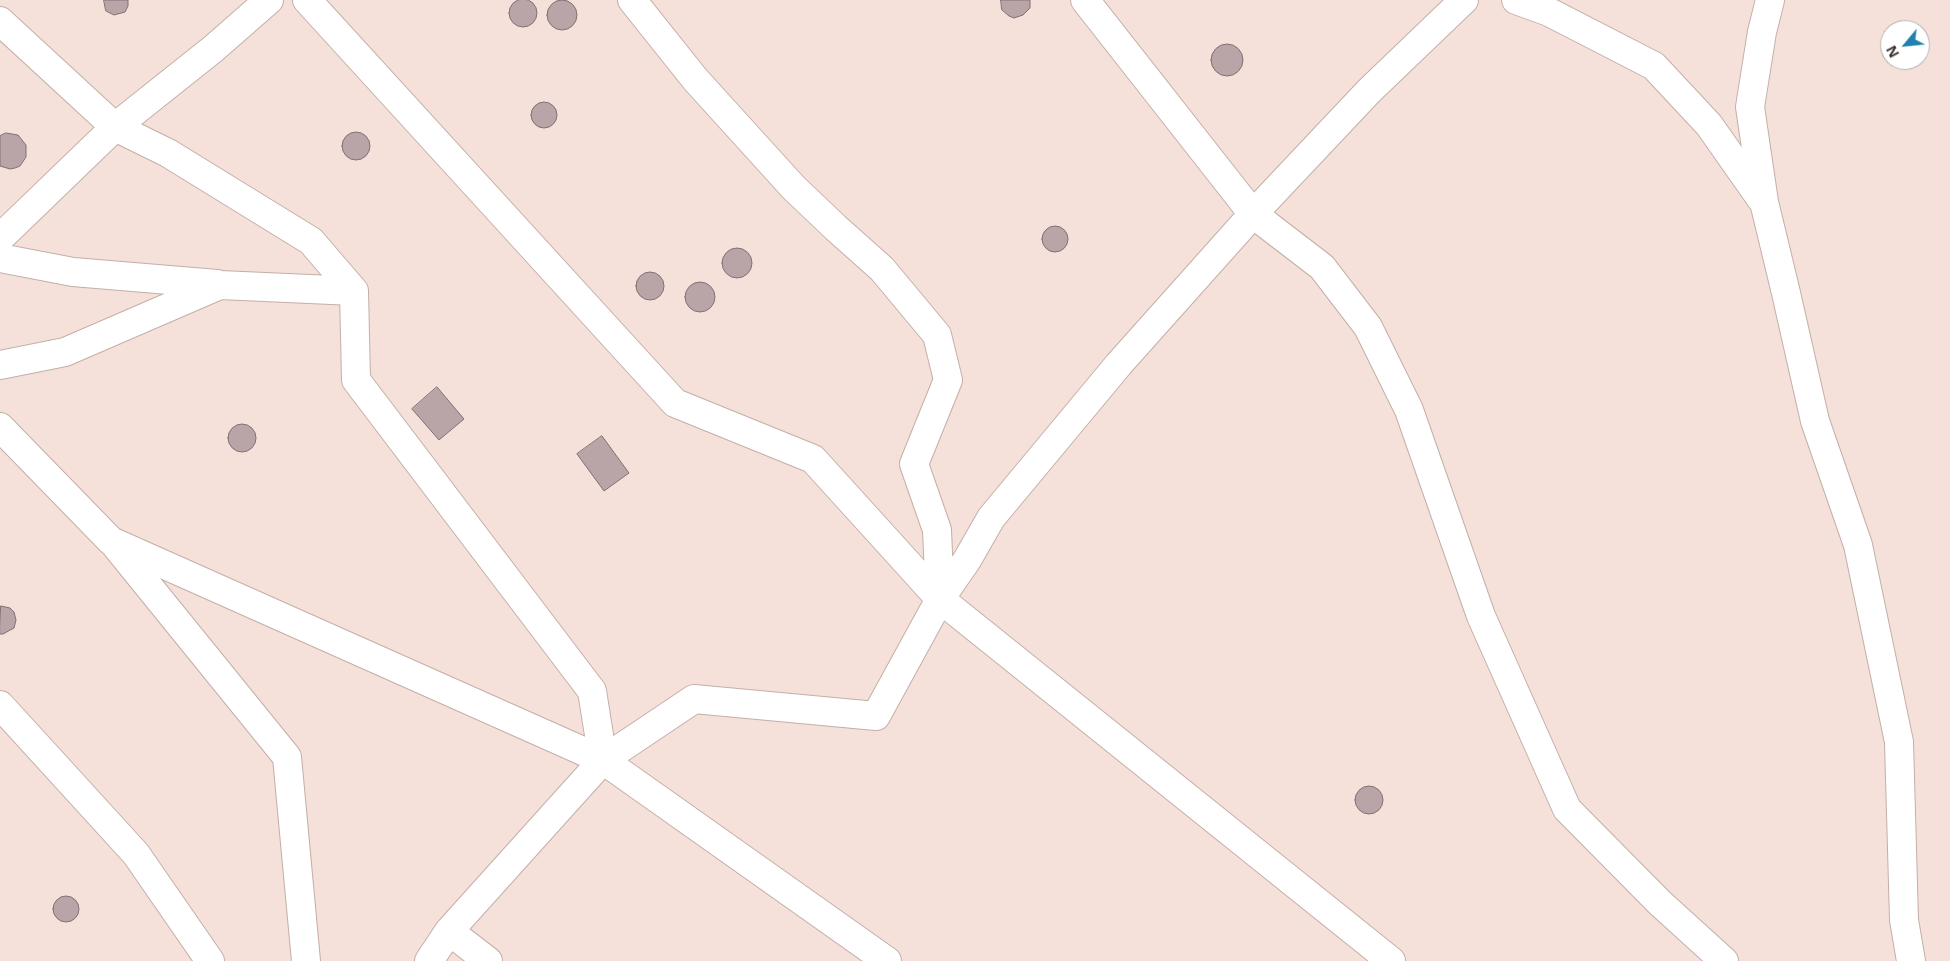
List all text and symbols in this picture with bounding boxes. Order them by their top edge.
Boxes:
north arrow [1880,20,1930,70]
text: N [1881,42,1903,61]

